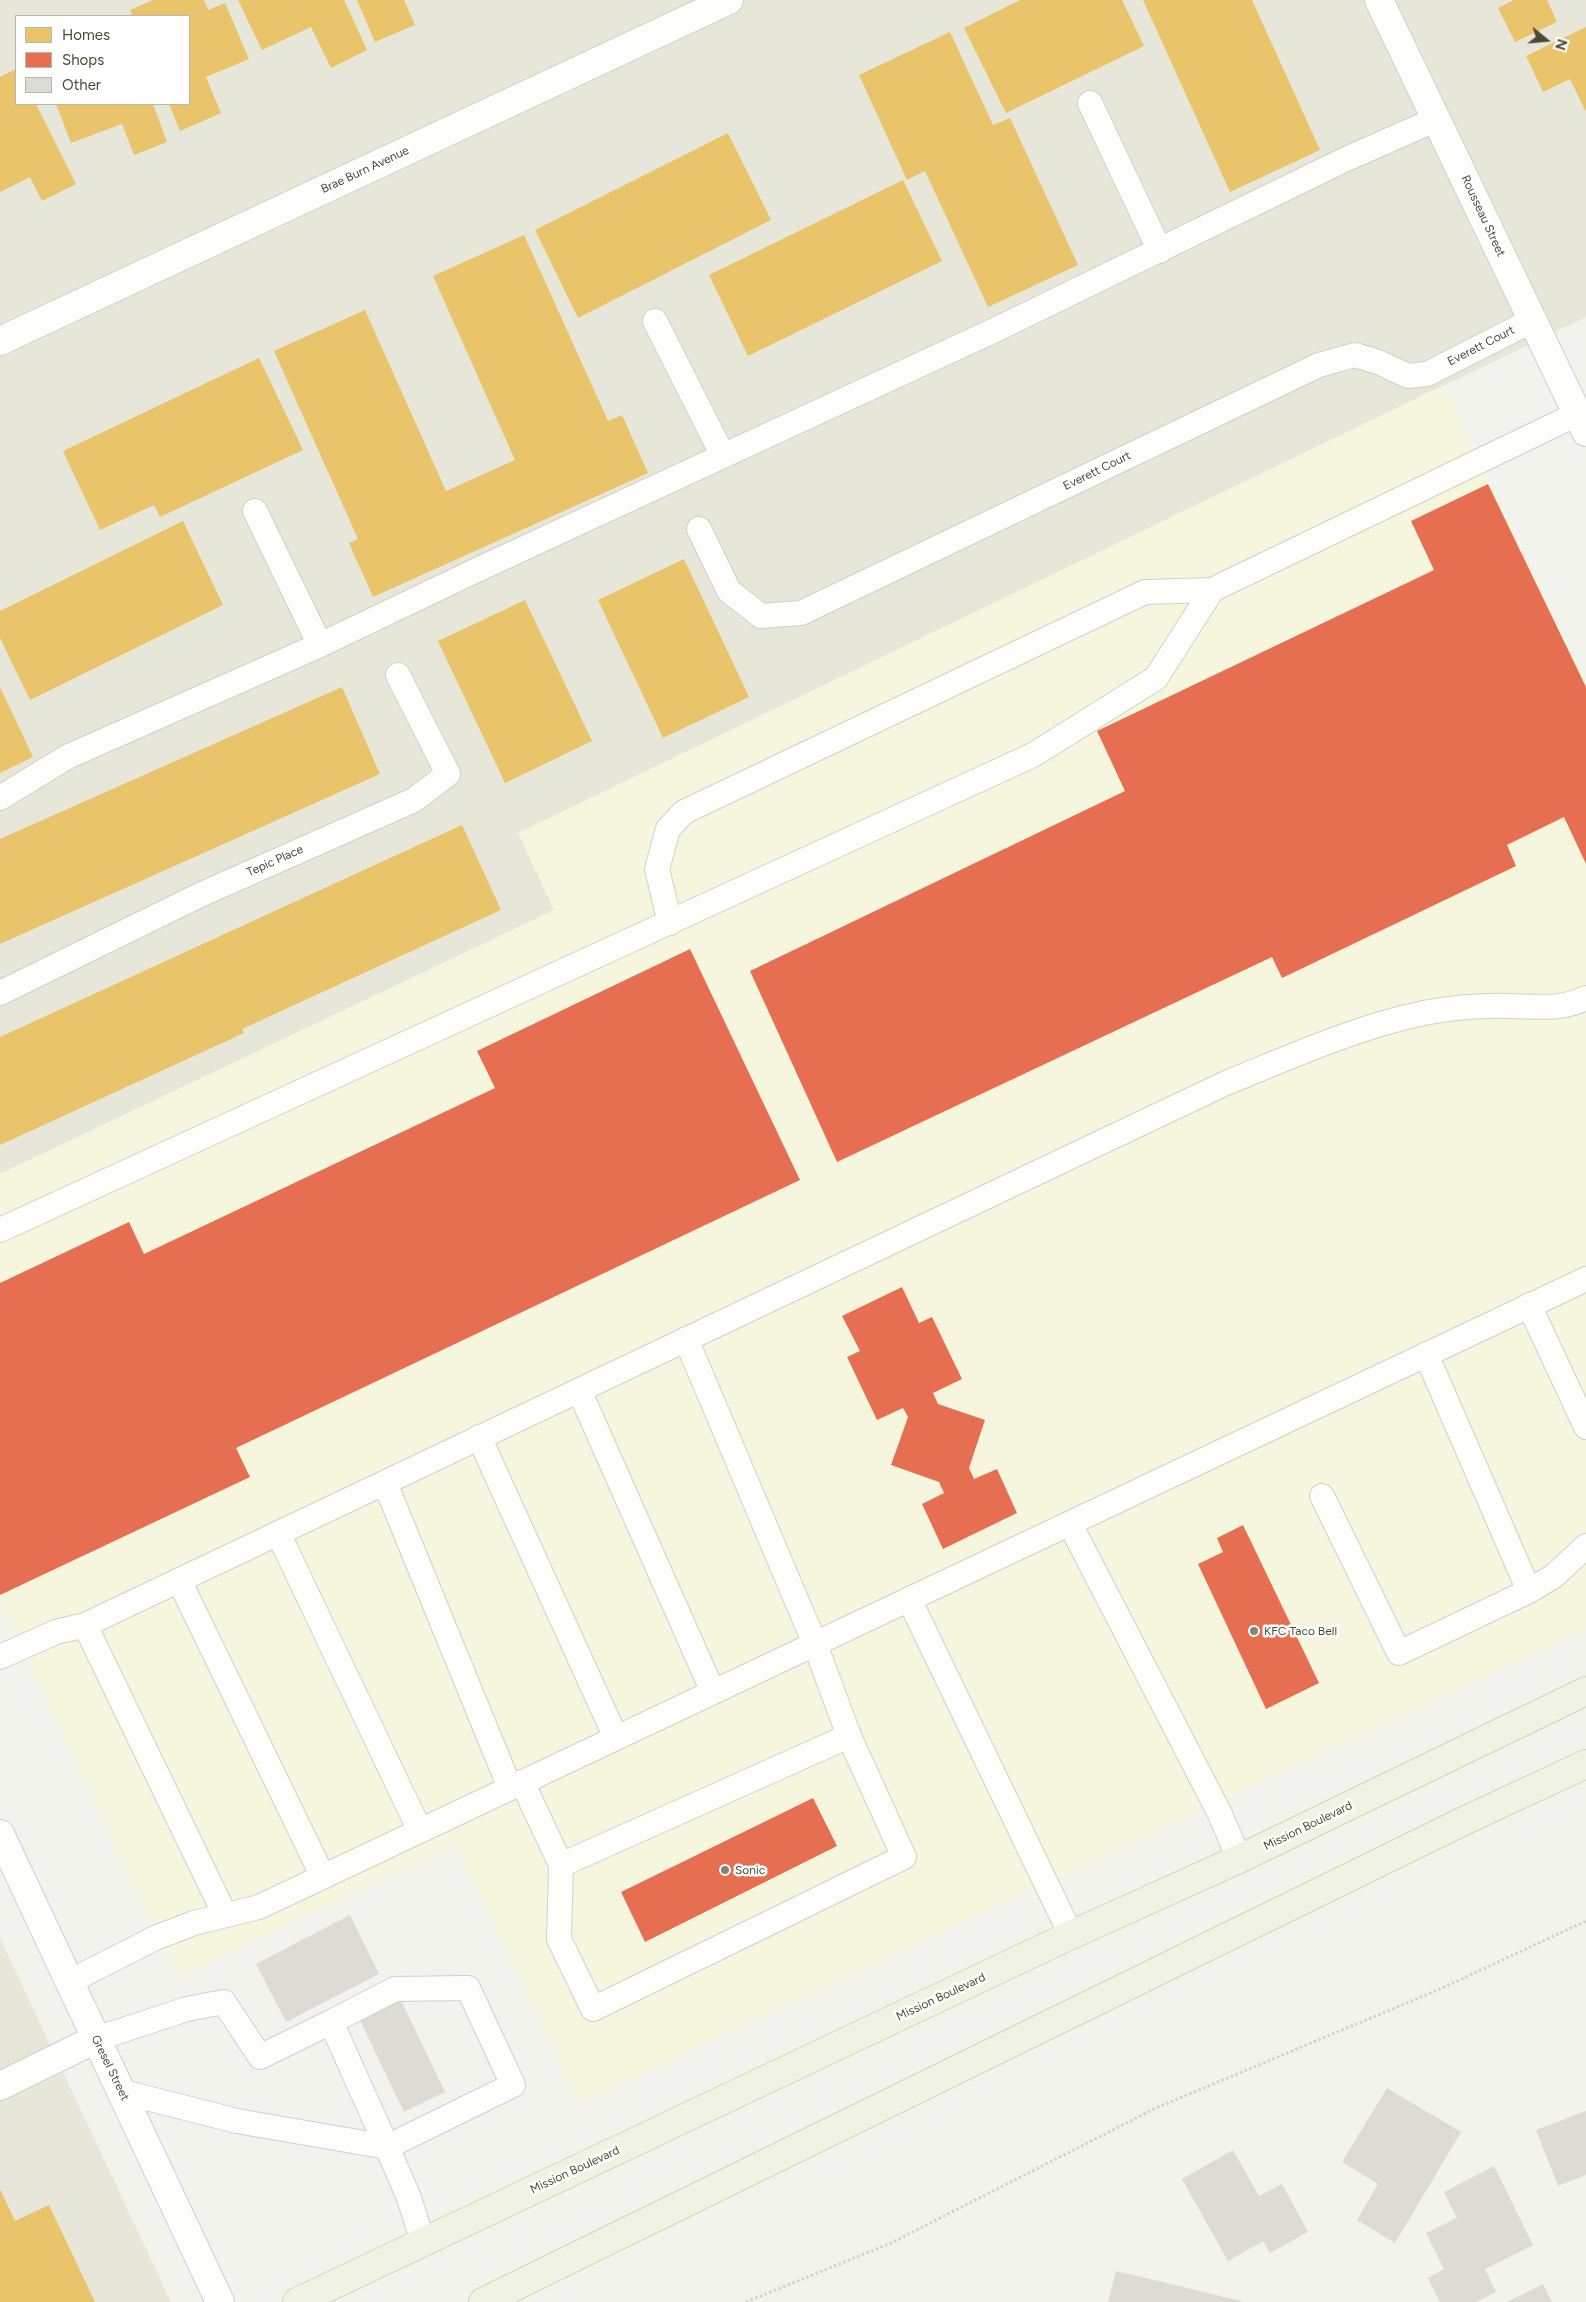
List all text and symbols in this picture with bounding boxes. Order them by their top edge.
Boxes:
legend [15,15,190,105]
north arrow [1521,15,1571,65]
text: Homes [62,26,110,44]
text: N [1551,37,1571,52]
text: Shops [62,51,104,69]
text: Other [62,76,101,94]
street label: Brae Burn Avenue [319,143,411,197]
street label: Rousseau Street [1458,173,1508,259]
street label: Everett Court [1445,323,1517,369]
street label: Everett Court [1061,448,1133,494]
street label: Tepic Place [244,842,306,880]
place label: KFC Taco Bell [1264,1624,1337,1638]
marker: KFC Taco Bell [1248,1625,1260,1637]
street label: Mission Boulevard [1261,1798,1355,1854]
place label: Sonic [735,1863,765,1877]
marker: Sonic [719,1864,731,1876]
street label: Mission Boulevard [894,1970,988,2024]
street label: Gresel Street [88,2033,132,2103]
street label: Mission Boulevard [528,2143,622,2197]

